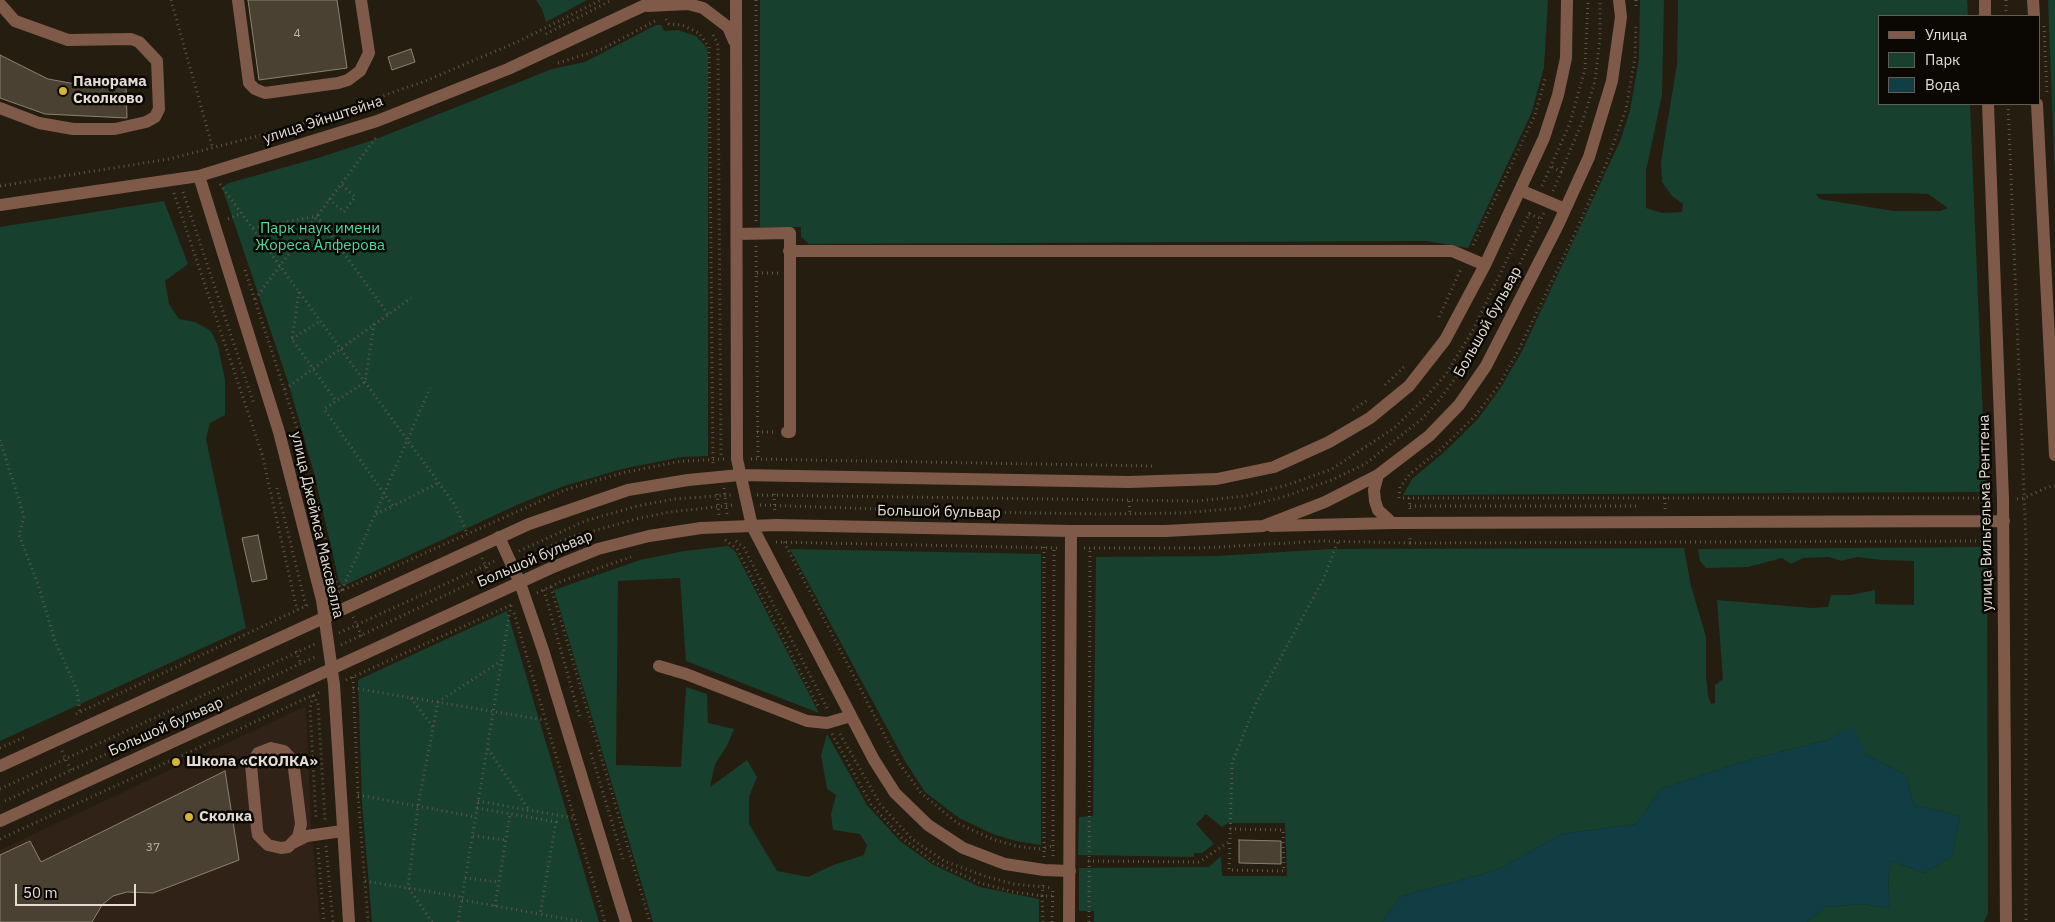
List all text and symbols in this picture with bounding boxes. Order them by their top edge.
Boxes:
legend [1878,15,2040,105]
text: Улица [1925,25,1967,44]
house number: 4 [293,27,301,41]
text: Парк [1925,50,1960,69]
place label: Панорама Сколково [73,73,147,108]
text: Вода [1925,75,1960,94]
marker: Панорама Сколково [57,85,69,97]
street label: улица Эйнштейна [261,92,385,148]
park label: Парк наук имени Жореса Алферова [255,220,385,255]
street label: Большой бульвар [1450,263,1526,381]
street label: улица Вильгельма Рентгена [1975,414,1997,612]
street label: улица Джеймса Максвелла [287,430,347,620]
street label: Большой бульвар [877,502,1001,522]
street label: Большой бульвар [475,527,595,591]
street label: Большой бульвар [106,694,226,760]
place label: Школа «СКОЛКА» [186,753,318,771]
marker: Школа «СКОЛКА» [170,756,182,768]
place label: Сколка [199,808,252,826]
marker: Сколка [183,811,195,823]
house number: 37 [146,841,160,855]
scale bar [18,874,139,906]
text: 50 m [23,883,58,902]

